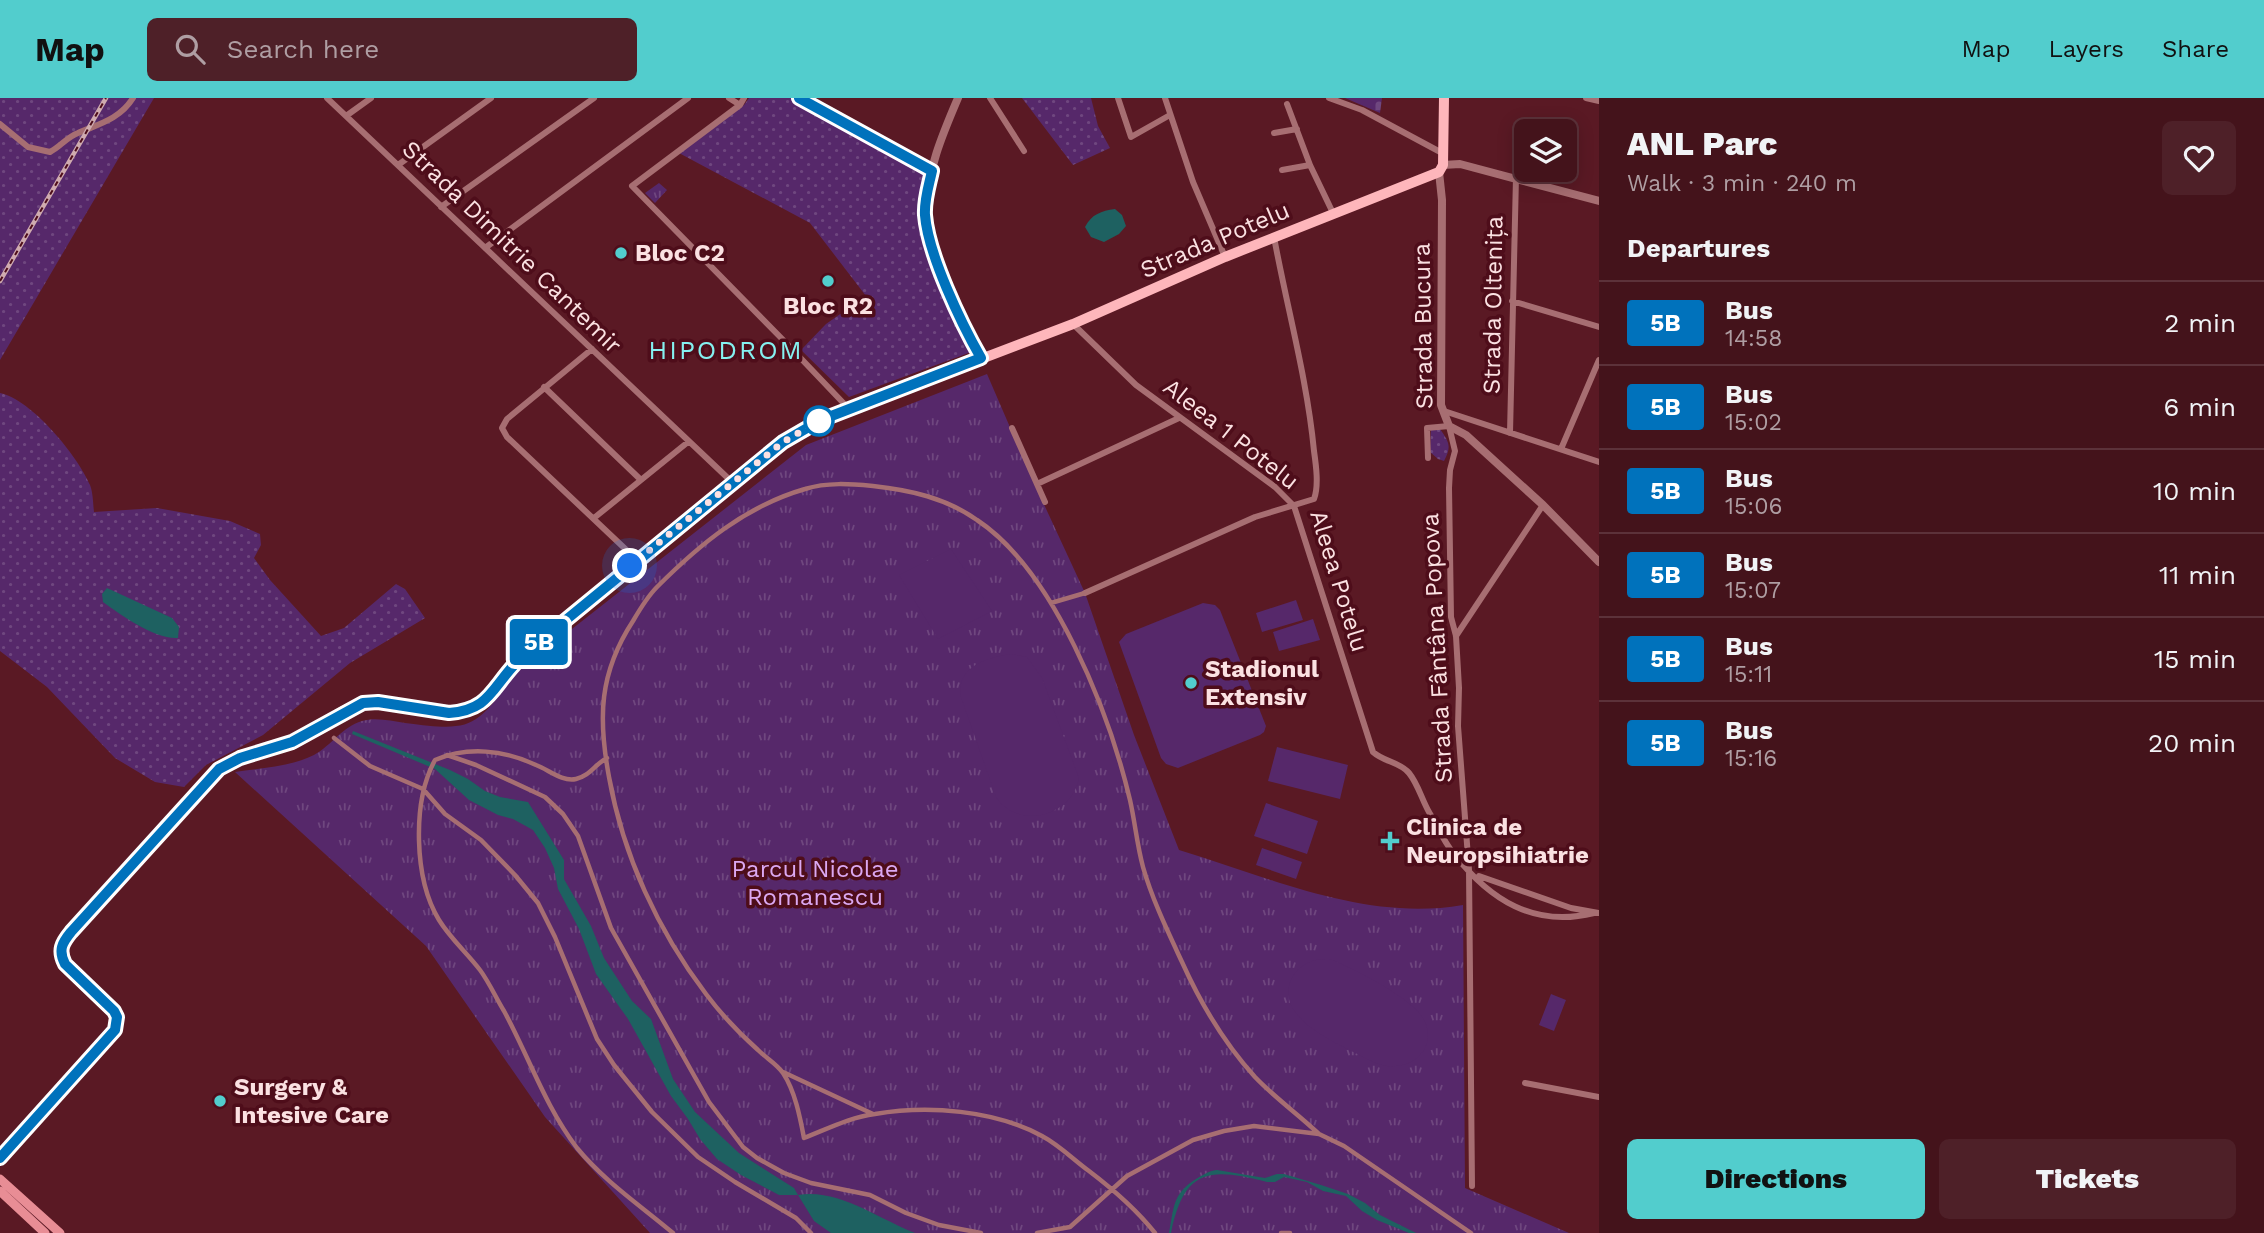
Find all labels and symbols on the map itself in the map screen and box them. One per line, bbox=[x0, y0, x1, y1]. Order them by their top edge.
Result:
street label: Strada Dimitrie Cantemir bbox=[397, 135, 627, 359]
street label: Strada Potelu bbox=[1136, 196, 1294, 284]
street label: Strada Oltenița bbox=[1477, 216, 1509, 394]
place label: Bloc C2 bbox=[635, 239, 725, 267]
street label: Strada Bucura bbox=[1408, 243, 1438, 409]
marker: Bloc C2 bbox=[613, 245, 629, 261]
marker: Bloc R2 bbox=[820, 273, 836, 289]
place label: Bloc R2 bbox=[783, 292, 873, 320]
district label: HIPODROM bbox=[648, 335, 804, 365]
street label: Aleea 1 Potelu bbox=[1158, 373, 1304, 495]
unlabelled marker bbox=[804, 406, 834, 436]
street label: Aleea Potelu bbox=[1304, 507, 1374, 655]
street label: Strada Fântâna Popova bbox=[1416, 512, 1458, 784]
your location bbox=[612, 548, 647, 583]
line badge: 5B bbox=[508, 619, 570, 665]
place label: Stadionul Extensiv bbox=[1205, 655, 1319, 711]
marker: Stadionul Extensiv bbox=[1183, 675, 1199, 691]
place label: Clinica de Neuropsihiatrie bbox=[1406, 813, 1589, 869]
marker: Clinica de Neuropsihiatrie bbox=[1380, 831, 1400, 851]
park label: Parcul Nicolae Romanescu bbox=[731, 855, 899, 911]
place label: Surgery & Intesive Care bbox=[234, 1073, 389, 1129]
marker: Surgery & Intesive Care bbox=[212, 1093, 228, 1109]

